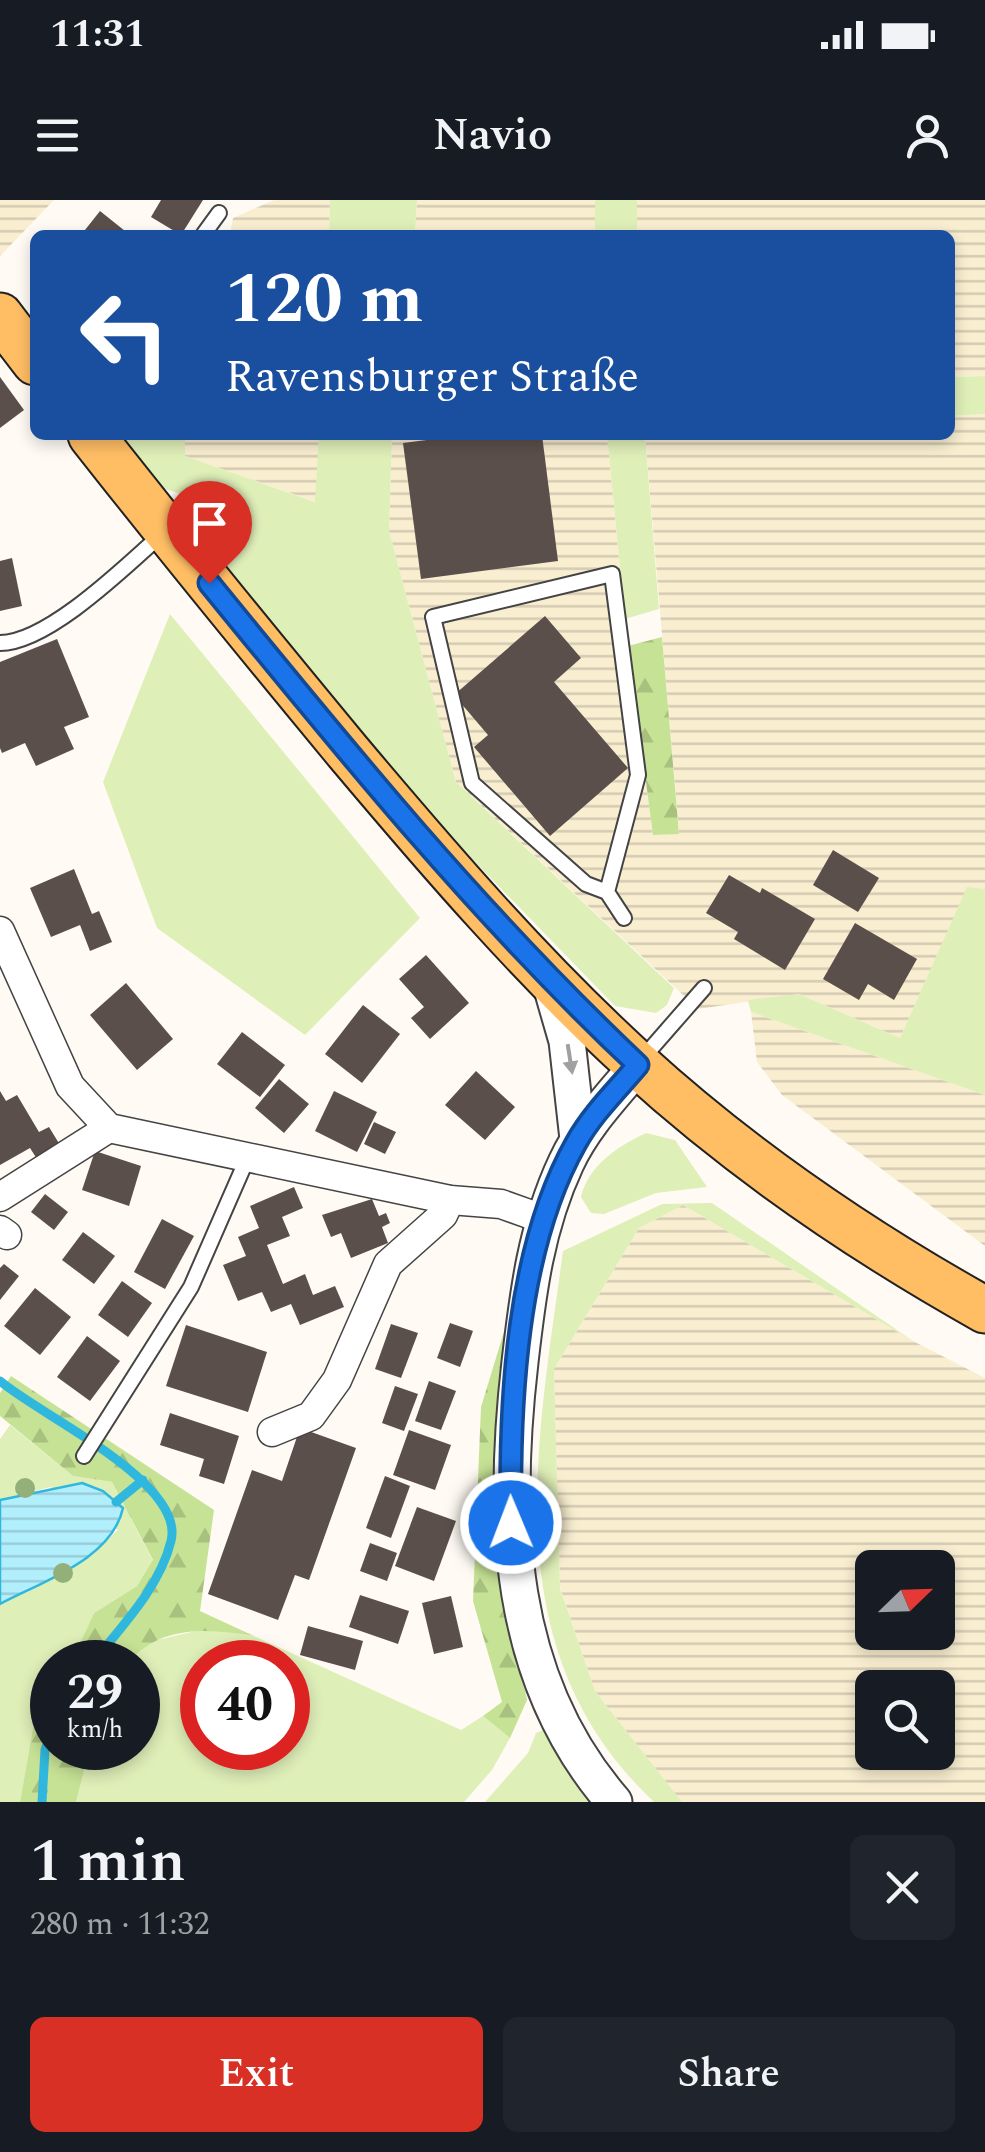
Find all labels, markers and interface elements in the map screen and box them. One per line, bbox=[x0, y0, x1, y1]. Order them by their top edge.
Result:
text: 11:31 bbox=[50, 6, 145, 64]
text: Navio bbox=[433, 101, 552, 170]
icon: menu bbox=[30, 108, 85, 163]
icon: person bbox=[900, 108, 955, 163]
text: 120 m bbox=[225, 247, 423, 353]
icon: left bbox=[60, 270, 190, 400]
text: Ravensburger Straße bbox=[225, 343, 639, 412]
pin bbox=[167, 481, 252, 584]
icon: arrive bbox=[182, 496, 237, 551]
one-way arrow bbox=[563, 1044, 579, 1076]
position arrow bbox=[459, 1471, 563, 1575]
north arrow bbox=[855, 1550, 955, 1650]
map controls bbox=[855, 1550, 955, 1770]
speed limit sign: 40 bbox=[180, 1640, 310, 1770]
text: 29 bbox=[67, 1655, 123, 1731]
button: search bbox=[855, 1670, 955, 1770]
text: km/h bbox=[67, 1711, 123, 1749]
text: 1 min bbox=[30, 1816, 186, 1908]
button: close bbox=[850, 1835, 955, 1940]
text: 280 m · 11:32 bbox=[30, 1900, 210, 1949]
button: Exit bbox=[30, 2017, 483, 2132]
button: Share bbox=[503, 2017, 955, 2132]

